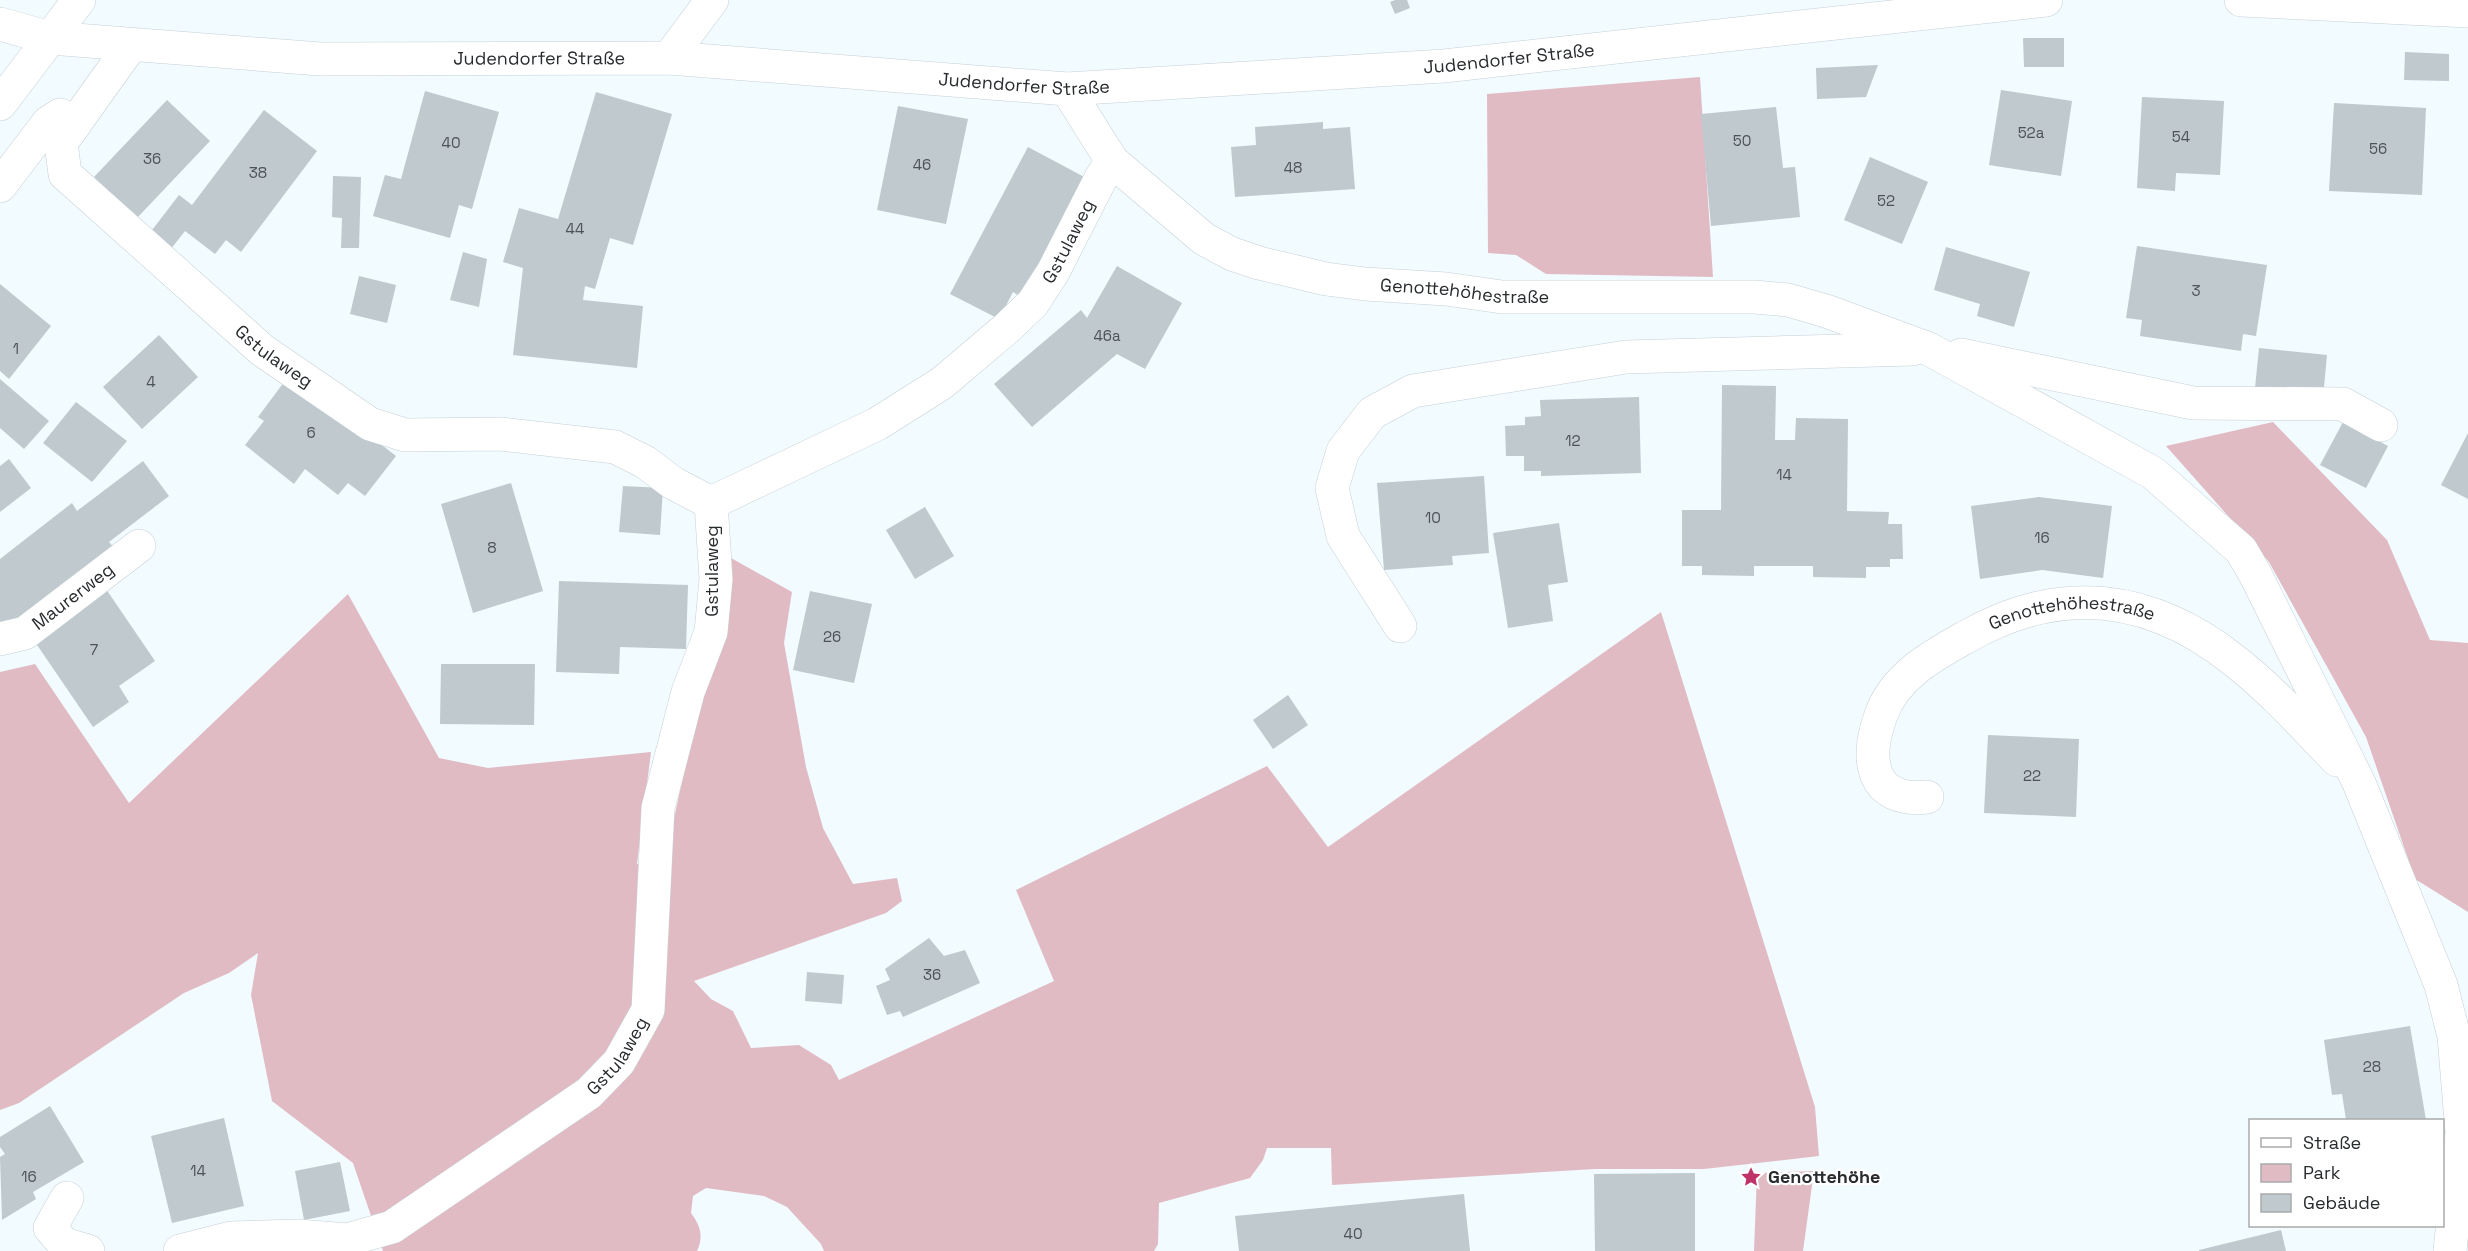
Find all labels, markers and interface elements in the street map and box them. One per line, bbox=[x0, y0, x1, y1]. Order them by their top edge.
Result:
street label: Judendorfer Straße bbox=[1423, 38, 1596, 78]
street label: Judendorfer Straße bbox=[453, 46, 625, 70]
street label: Judendorfer Straße bbox=[938, 67, 1111, 100]
house number: 52a bbox=[2018, 123, 2045, 142]
house number: 54 bbox=[2172, 127, 2190, 146]
house number: 50 bbox=[1733, 131, 1751, 150]
house number: 40 bbox=[442, 133, 461, 152]
house number: 56 bbox=[2369, 139, 2387, 158]
house number: 36 bbox=[143, 149, 161, 168]
house number: 46 bbox=[913, 155, 931, 174]
house number: 48 bbox=[1284, 158, 1302, 177]
house number: 38 bbox=[249, 163, 267, 182]
house number: 52 bbox=[1877, 191, 1895, 210]
street label: Gstulaweg bbox=[1037, 195, 1099, 288]
house number: 44 bbox=[566, 219, 584, 238]
street label: Genottehöhestraße bbox=[1379, 273, 1549, 308]
house number: 3 bbox=[2191, 281, 2201, 300]
street label: Gstulaweg bbox=[230, 319, 317, 392]
house number: 46a bbox=[1093, 326, 1121, 345]
house number: 1 bbox=[13, 339, 19, 358]
house number: 4 bbox=[146, 372, 156, 391]
house number: 6 bbox=[306, 423, 316, 442]
house number: 12 bbox=[1565, 431, 1581, 450]
house number: 14 bbox=[1776, 465, 1792, 484]
house number: 10 bbox=[1425, 508, 1441, 527]
street label: Gstulaweg bbox=[700, 525, 723, 617]
house number: 16 bbox=[2034, 528, 2050, 547]
house number: 8 bbox=[487, 538, 497, 557]
street label: Maurerweg bbox=[27, 557, 118, 635]
street label: Genottehöhestraße bbox=[1985, 591, 2158, 635]
house number: 26 bbox=[823, 627, 841, 646]
house number: 7 bbox=[90, 640, 98, 659]
house number: 22 bbox=[2023, 766, 2041, 785]
house number: 36 bbox=[923, 965, 941, 984]
street label: Gstulaweg bbox=[581, 1013, 653, 1100]
house number: 28 bbox=[2363, 1057, 2381, 1076]
legend bbox=[2249, 1119, 2444, 1227]
text: Straße bbox=[2303, 1131, 2361, 1154]
house number: 14 bbox=[190, 1161, 206, 1180]
text: Park bbox=[2303, 1161, 2341, 1184]
place icon: Genottehöhe bbox=[1739, 1165, 1763, 1189]
place label: Genottehöhe bbox=[1768, 1165, 1880, 1188]
house number: 16 bbox=[21, 1167, 37, 1186]
text: Gebäude bbox=[2303, 1191, 2381, 1214]
house number: 40 bbox=[1344, 1224, 1363, 1243]

